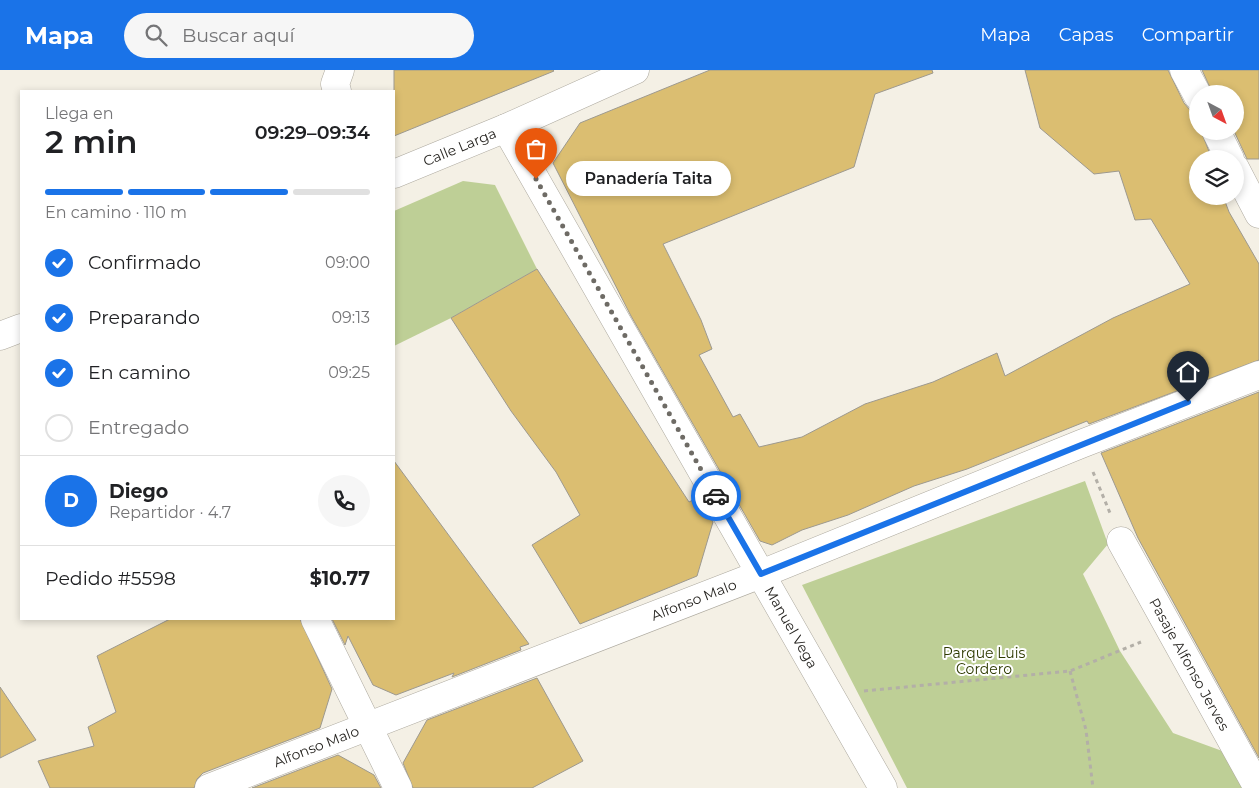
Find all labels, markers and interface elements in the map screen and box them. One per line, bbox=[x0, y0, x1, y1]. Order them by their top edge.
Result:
search box bbox=[124, 13, 474, 58]
text: Mapa bbox=[25, 21, 94, 50]
icon: search bbox=[142, 21, 170, 49]
text: Buscar aquí bbox=[182, 24, 295, 47]
text: Mapa bbox=[980, 24, 1031, 46]
text: Capas bbox=[1059, 24, 1114, 46]
text: Compartir bbox=[1142, 24, 1234, 46]
north arrow bbox=[1189, 85, 1244, 140]
map controls bbox=[1189, 85, 1244, 205]
text: Llega en bbox=[45, 104, 113, 123]
text: 09:29–09:34 bbox=[255, 121, 370, 144]
text: 2 min bbox=[45, 122, 137, 161]
street label: Calle Larga bbox=[420, 124, 499, 170]
pin bbox=[515, 128, 557, 179]
icon: bag bbox=[522, 135, 550, 163]
button: layers bbox=[1189, 150, 1244, 205]
callout: Panadería Taita bbox=[566, 162, 731, 196]
text: Panadería Taita bbox=[585, 169, 712, 188]
text: En camino · 110 m bbox=[45, 203, 187, 222]
icon: check bbox=[45, 249, 73, 277]
text: Confirmado bbox=[88, 251, 201, 274]
text: 09:00 bbox=[325, 253, 370, 272]
icon: check bbox=[45, 304, 73, 332]
text: Preparando bbox=[88, 306, 200, 329]
text: 09:13 bbox=[331, 308, 370, 327]
pin bbox=[1167, 351, 1209, 402]
icon: home bbox=[1174, 358, 1202, 386]
icon: check bbox=[45, 359, 73, 387]
text: En camino bbox=[88, 361, 190, 384]
text: 09:25 bbox=[328, 363, 370, 382]
text: Entregado bbox=[88, 416, 189, 439]
courier bbox=[691, 471, 741, 521]
button: phone bbox=[318, 475, 370, 527]
text: Diego bbox=[109, 480, 168, 503]
icon: car bbox=[702, 482, 730, 510]
text: D bbox=[63, 489, 79, 512]
text: Repartidor · 4.7 bbox=[109, 503, 231, 522]
text: Pedido #5598 bbox=[45, 567, 176, 590]
text: $10.77 bbox=[310, 567, 370, 590]
street label: Alfonso Malo bbox=[649, 575, 739, 625]
street label: Manuel Vega bbox=[761, 583, 822, 672]
street label: Pasaje Alfonso Jerves bbox=[1145, 595, 1234, 734]
park label: Parque Luis Cordero bbox=[943, 644, 1026, 678]
street label: Alfonso Malo bbox=[271, 722, 362, 771]

